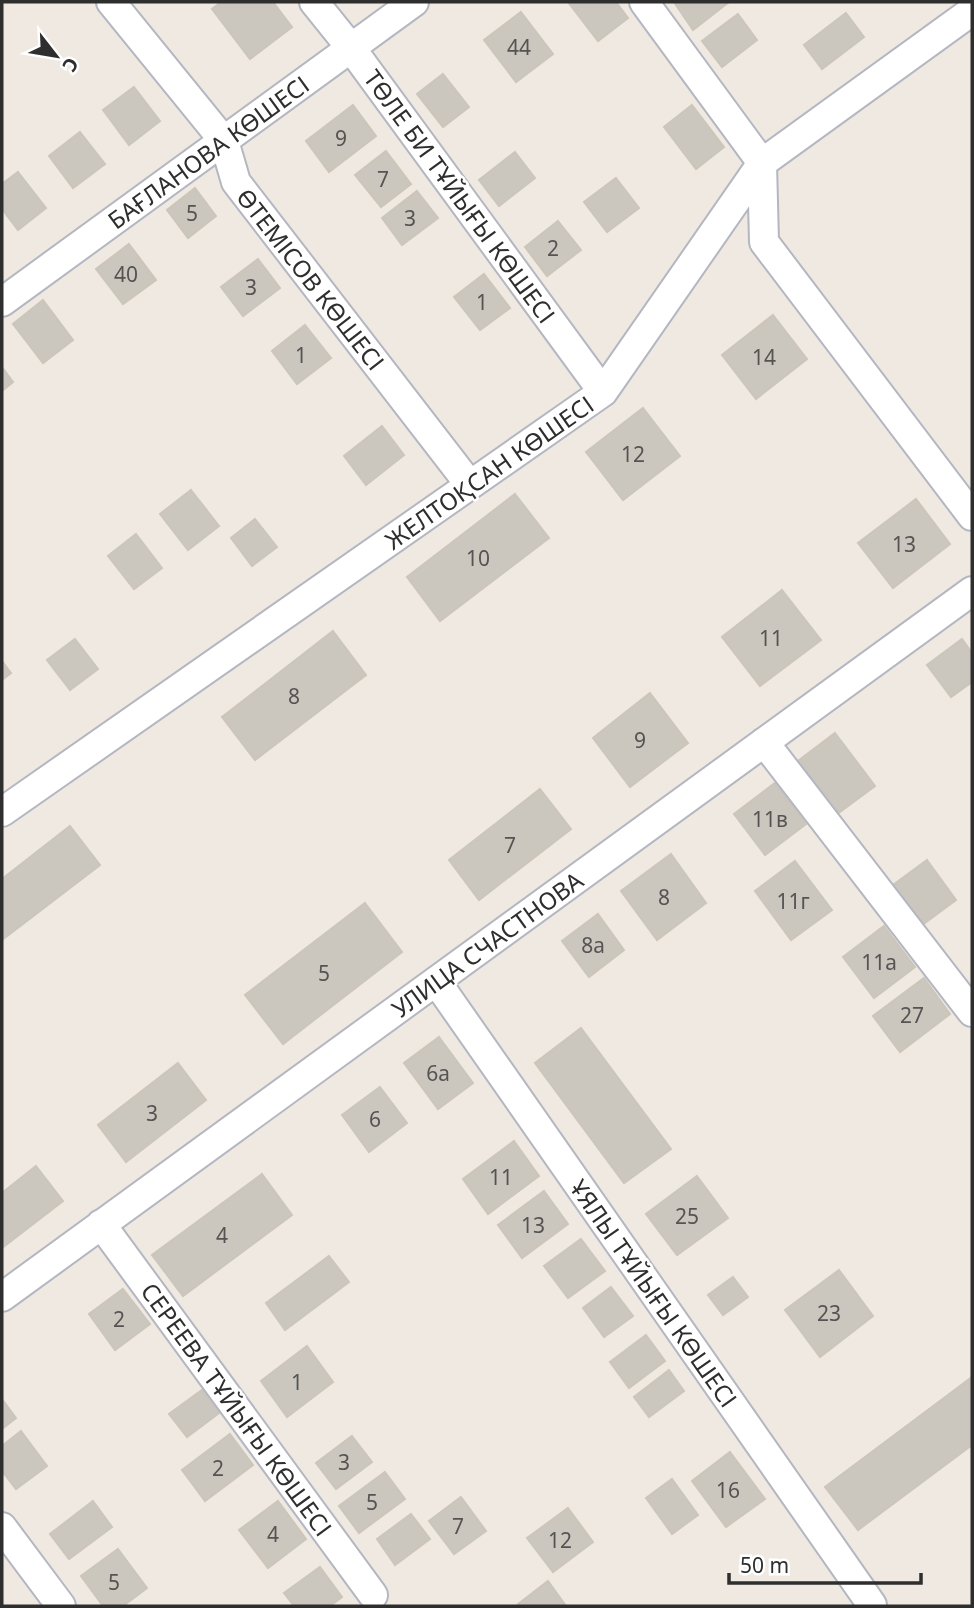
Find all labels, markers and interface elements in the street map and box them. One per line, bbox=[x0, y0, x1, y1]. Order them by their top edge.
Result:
north arrow bbox=[21, 21, 91, 91]
house number: 44 bbox=[507, 33, 531, 61]
text: С bbox=[56, 53, 85, 77]
street label: ТӨЛЕ БИ ТҰЙЫҒЫ КӨШЕСІ bbox=[357, 63, 563, 329]
street label: БАҒЛАНОВА КӨШЕСІ bbox=[101, 68, 315, 236]
house number: 9 bbox=[335, 124, 347, 152]
house number: 7 bbox=[377, 165, 389, 193]
street label: ӨТЕМІСОВ КӨШЕСІ bbox=[230, 181, 392, 377]
house number: 5 bbox=[186, 199, 198, 227]
house number: 3 bbox=[404, 204, 416, 232]
house number: 2 bbox=[547, 234, 559, 262]
house number: 40 bbox=[114, 260, 138, 288]
house number: 3 bbox=[245, 273, 257, 301]
house number: 1 bbox=[476, 288, 488, 316]
house number: 1 bbox=[295, 341, 307, 369]
house number: 14 bbox=[752, 343, 776, 371]
street label: ЖЕЛТОҚСАН КӨШЕСІ bbox=[378, 388, 600, 556]
house number: 12 bbox=[621, 440, 645, 468]
house number: 13 bbox=[892, 530, 916, 558]
house number: 10 bbox=[466, 544, 490, 572]
house number: 11 bbox=[759, 624, 783, 652]
house number: 8 bbox=[288, 682, 300, 710]
house number: 9 bbox=[634, 726, 646, 754]
house number: 11в bbox=[752, 805, 788, 833]
house number: 7 bbox=[504, 831, 516, 859]
street label: УЛИЦА СЧАСТНОВА bbox=[385, 863, 590, 1025]
house number: 8 bbox=[658, 883, 670, 911]
house number: 11г bbox=[776, 887, 810, 915]
house number: 8а bbox=[581, 931, 605, 959]
house number: 11а bbox=[861, 948, 897, 976]
house number: 5 bbox=[318, 959, 330, 987]
house number: 27 bbox=[900, 1001, 924, 1029]
house number: 6а bbox=[426, 1059, 450, 1087]
house number: 3 bbox=[146, 1099, 158, 1127]
house number: 6 bbox=[369, 1105, 381, 1133]
house number: 11 bbox=[489, 1163, 513, 1191]
street label: ҰЯЛЫ ТҰЙЫҒЫ КӨШЕСІ bbox=[563, 1173, 745, 1413]
house number: 25 bbox=[675, 1202, 699, 1230]
house number: 13 bbox=[521, 1211, 545, 1239]
house number: 4 bbox=[216, 1221, 228, 1249]
street label: СЕРЕЕВА ТҰЙЫҒЫ КӨШЕСІ bbox=[134, 1276, 340, 1542]
house number: 23 bbox=[817, 1299, 841, 1327]
house number: 2 bbox=[113, 1305, 125, 1333]
house number: 1 bbox=[291, 1368, 303, 1396]
house number: 3 bbox=[338, 1448, 350, 1476]
house number: 2 bbox=[212, 1454, 224, 1482]
house number: 16 bbox=[716, 1476, 740, 1504]
house number: 5 bbox=[366, 1488, 378, 1516]
house number: 7 bbox=[452, 1512, 464, 1540]
house number: 4 bbox=[267, 1520, 279, 1548]
house number: 12 bbox=[548, 1526, 572, 1554]
scale bar bbox=[729, 1542, 922, 1586]
text: 50 m bbox=[740, 1551, 789, 1579]
house number: 5 bbox=[108, 1568, 120, 1596]

